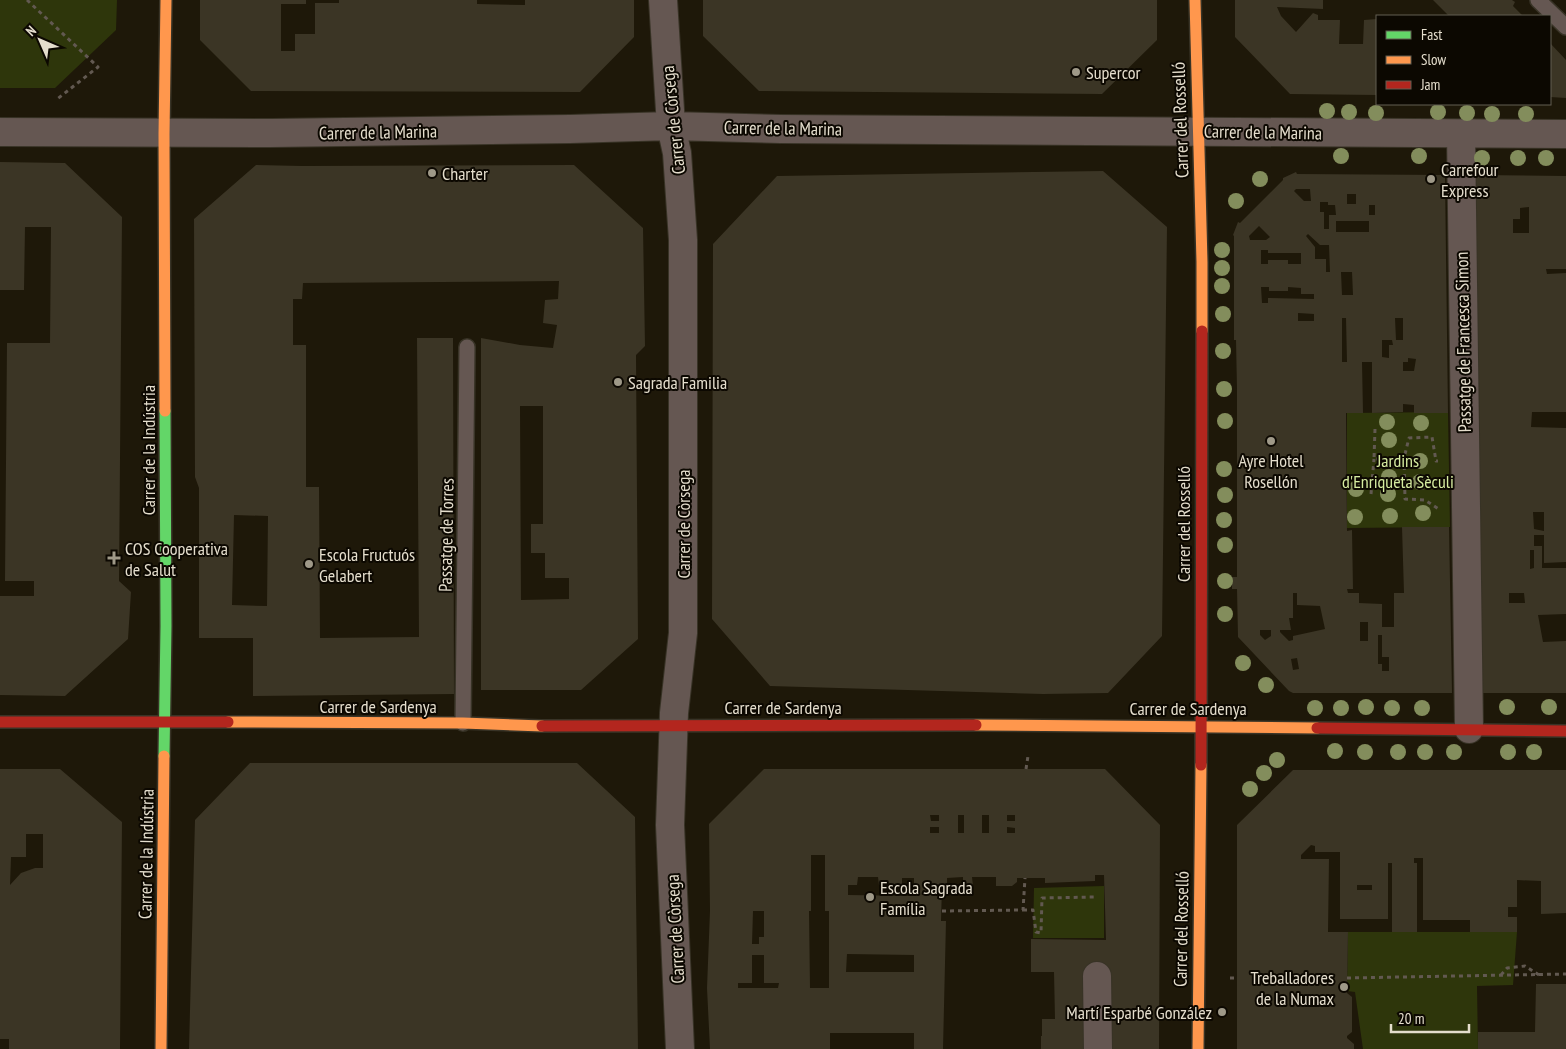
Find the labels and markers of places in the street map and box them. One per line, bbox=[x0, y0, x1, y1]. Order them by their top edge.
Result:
place label: Supercor bbox=[1086, 61, 1141, 84]
marker: Supercor bbox=[1070, 66, 1082, 78]
place label: Carrefour Express bbox=[1441, 158, 1499, 202]
place label: Charter bbox=[442, 162, 488, 185]
marker: Charter bbox=[426, 167, 438, 179]
marker: Carrefour Express bbox=[1425, 173, 1437, 185]
place label: Sagrada Familia bbox=[628, 371, 727, 394]
marker: Sagrada Familia bbox=[612, 376, 624, 388]
marker: Ayre Hotel Rosellón bbox=[1265, 435, 1277, 447]
place label: Ayre Hotel Rosellón bbox=[1239, 449, 1304, 493]
place label: COS Cooperativa de Salut bbox=[125, 537, 228, 581]
place label: Escola Fructuós Gelabert bbox=[319, 543, 415, 587]
marker: COS Cooperativa de Salut bbox=[107, 551, 121, 565]
marker: Escola Fructuós Gelabert bbox=[303, 558, 315, 570]
place label: Escola Sagrada Família bbox=[880, 876, 973, 920]
marker: Escola Sagrada Família bbox=[864, 891, 876, 903]
place label: Treballadores de la Numax bbox=[1250, 966, 1335, 1010]
marker: Treballadores de la Numax bbox=[1338, 981, 1350, 993]
place label: Martí Esparbé González bbox=[1066, 1001, 1212, 1024]
marker: Martí Esparbé González bbox=[1216, 1006, 1228, 1018]

